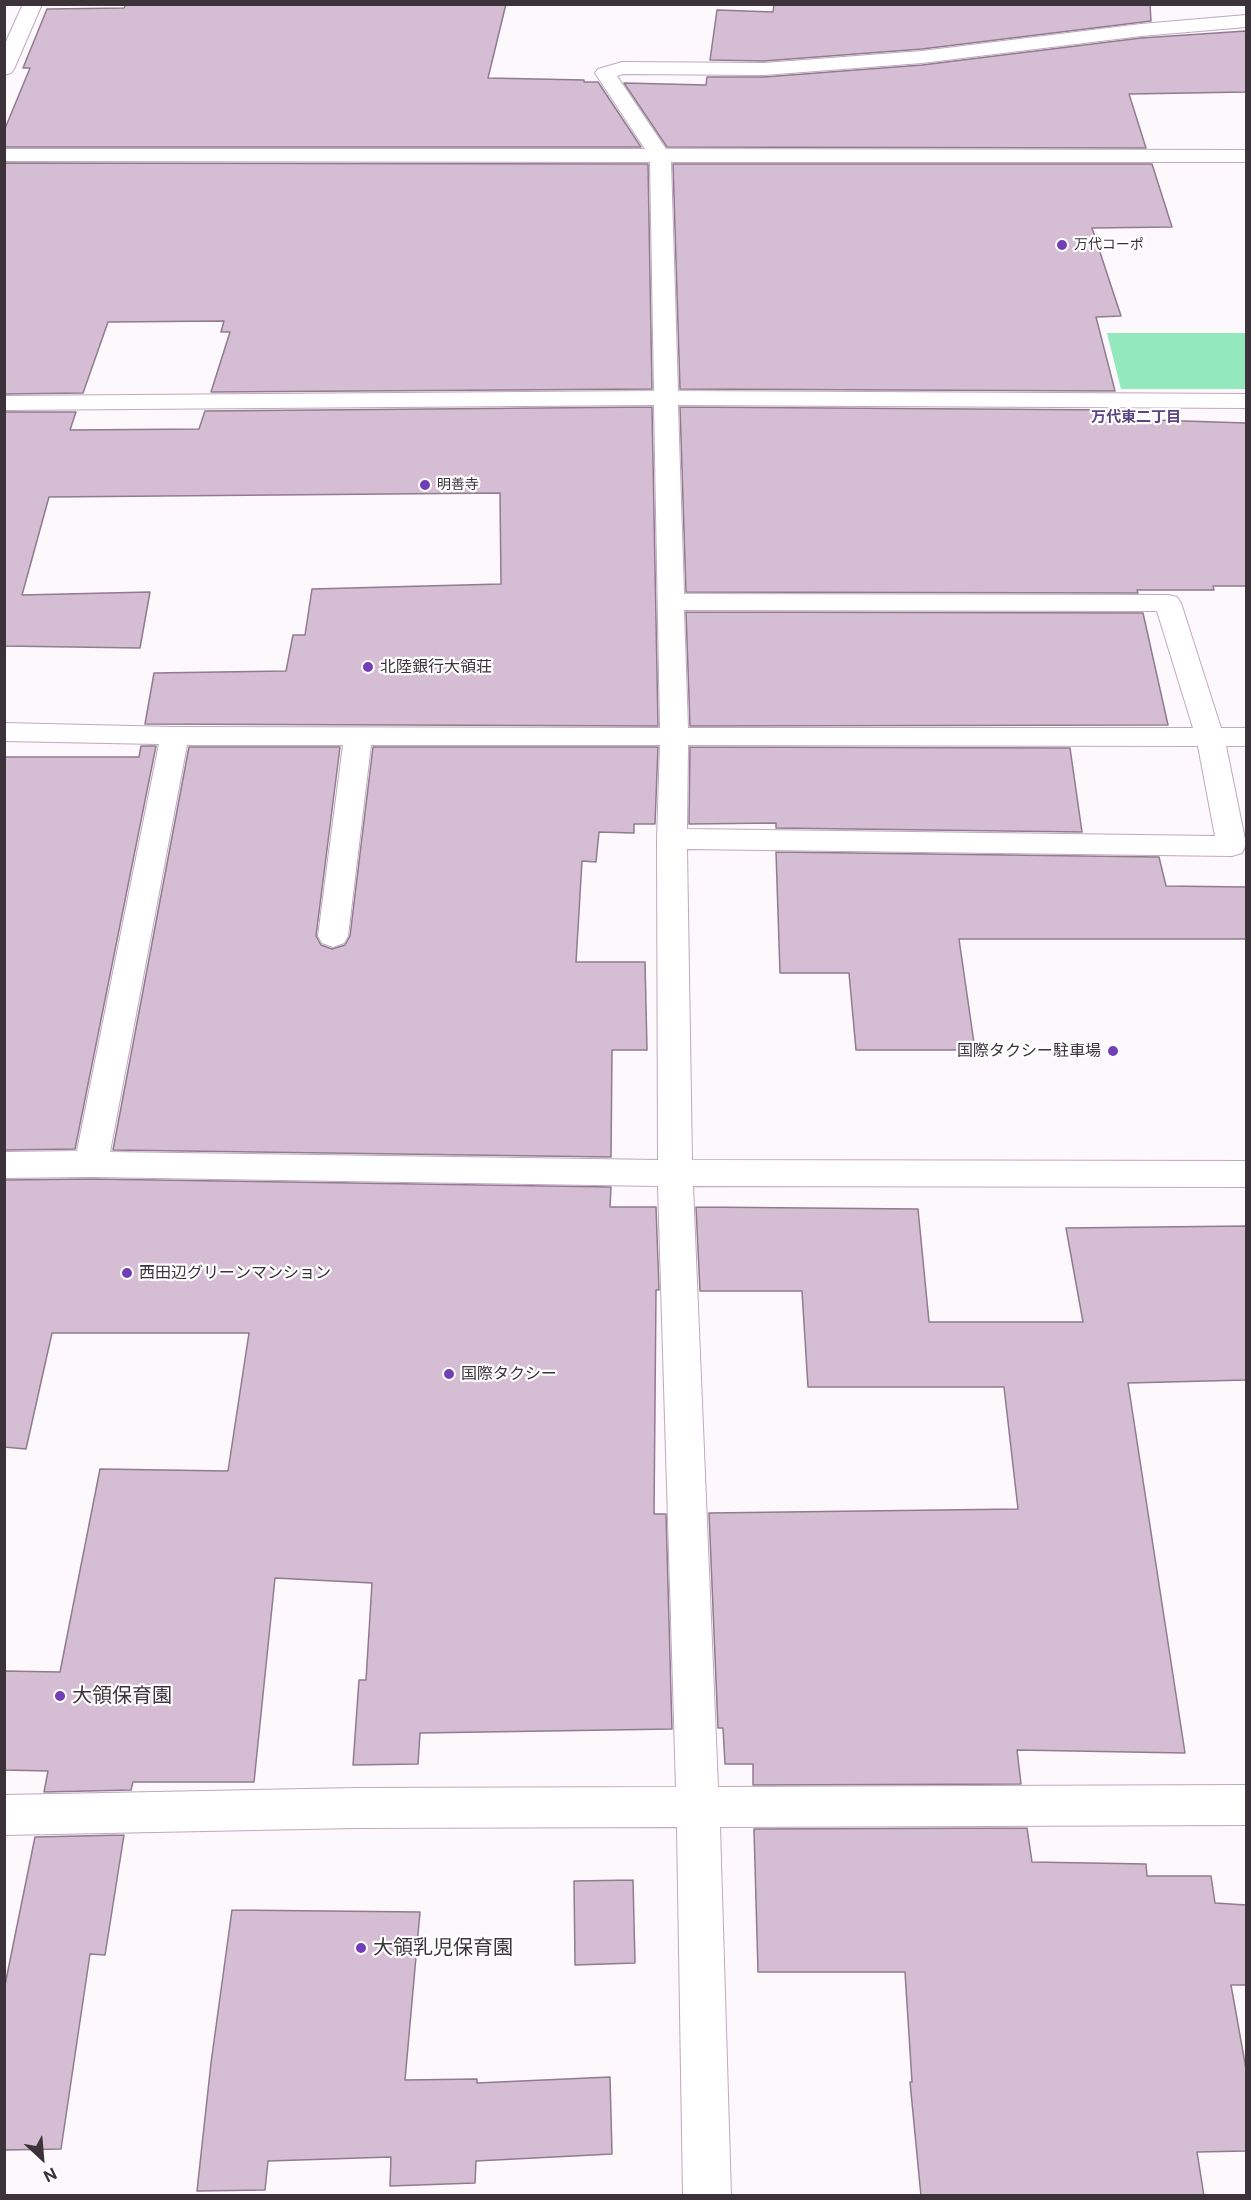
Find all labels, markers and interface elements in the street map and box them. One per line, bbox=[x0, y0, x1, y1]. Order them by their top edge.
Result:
place label: 万代コーポ bbox=[1074, 237, 1144, 253]
marker: 万代コーポ bbox=[1055, 238, 1069, 252]
district label: 万代東二丁目 bbox=[1091, 408, 1181, 426]
place label: 明善寺 bbox=[437, 477, 479, 493]
marker: 明善寺 bbox=[418, 478, 432, 492]
place label: 北陸銀行大領荘 bbox=[380, 657, 492, 677]
marker: 北陸銀行大領荘 bbox=[361, 660, 375, 674]
place label: 国際タクシー駐車場 bbox=[957, 1041, 1101, 1061]
marker: 国際タクシー駐車場 bbox=[1106, 1044, 1120, 1058]
place label: 西田辺グリーンマンション bbox=[139, 1263, 331, 1283]
marker: 西田辺グリーンマンション bbox=[120, 1266, 134, 1280]
place label: 国際タクシー bbox=[461, 1364, 557, 1384]
marker: 国際タクシー bbox=[442, 1367, 456, 1381]
place label: 大領保育園 bbox=[72, 1684, 172, 1708]
marker: 大領保育園 bbox=[53, 1689, 67, 1703]
place label: 大領乳児保育園 bbox=[373, 1936, 513, 1960]
marker: 大領乳児保育園 bbox=[354, 1941, 368, 1955]
north arrow bbox=[12, 2128, 72, 2188]
text: N bbox=[40, 2163, 60, 2186]

